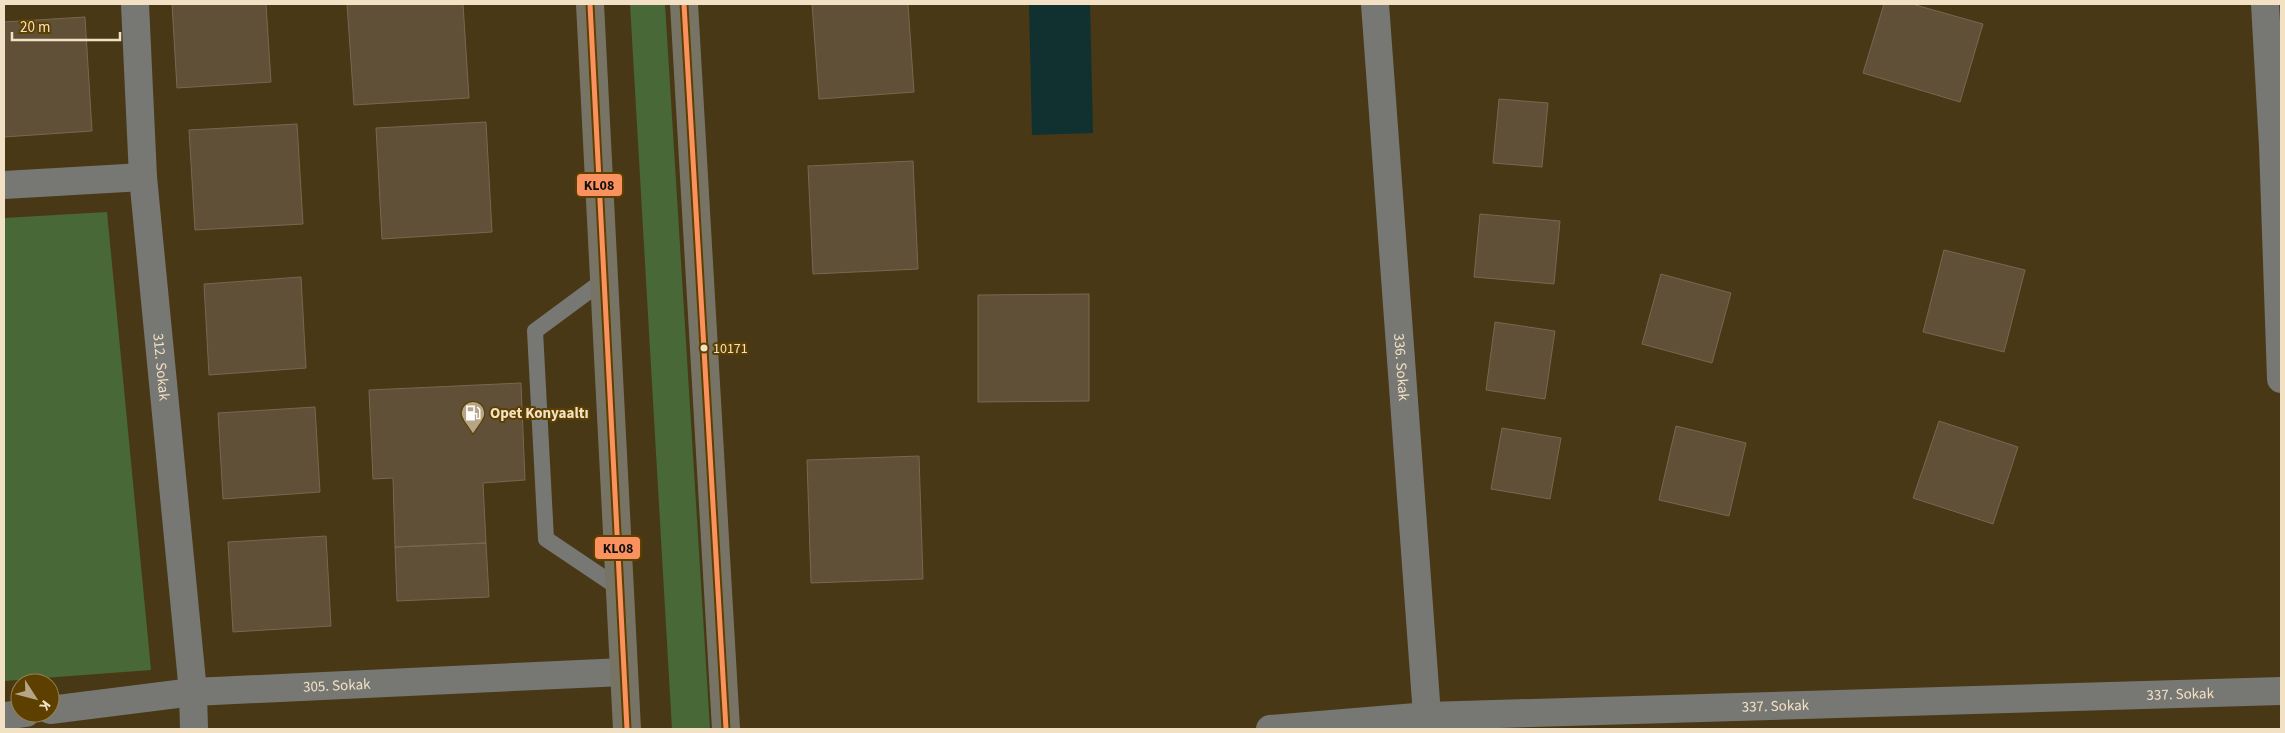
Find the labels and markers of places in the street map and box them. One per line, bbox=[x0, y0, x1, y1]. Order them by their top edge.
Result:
place label: 10171 bbox=[713, 339, 748, 359]
marker: 10171 bbox=[699, 343, 709, 353]
fuel station icon: Opet Konyaaltı bbox=[460, 400, 486, 434]
place label: Opet Konyaaltı bbox=[490, 403, 589, 424]

